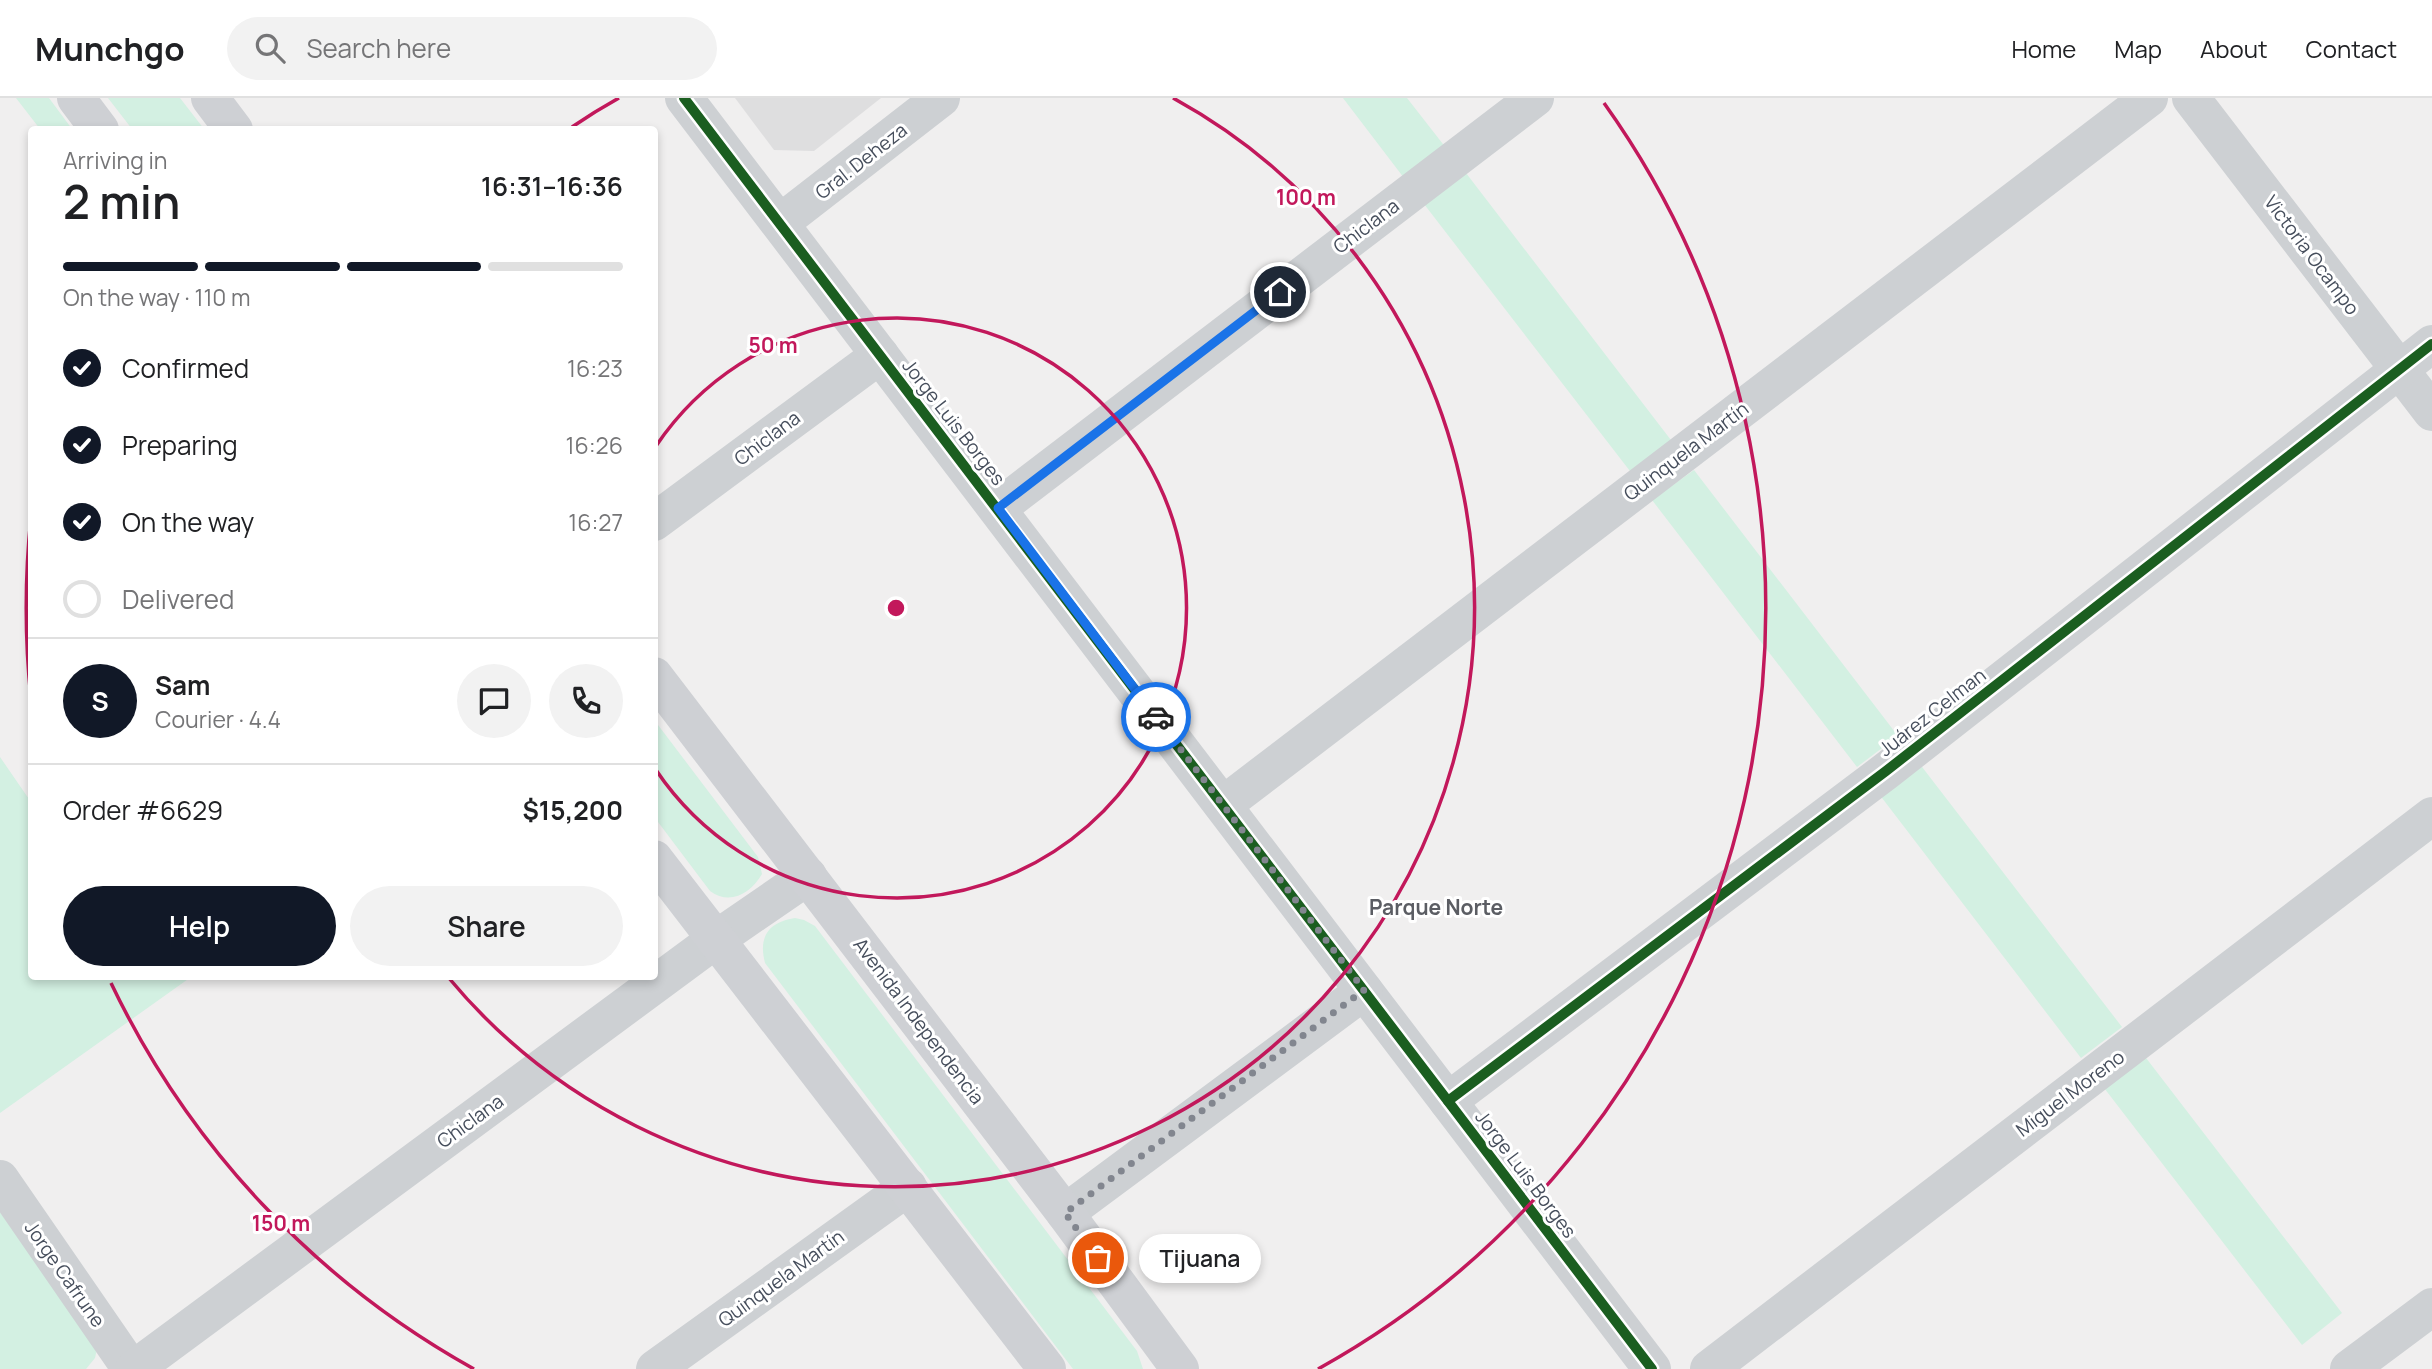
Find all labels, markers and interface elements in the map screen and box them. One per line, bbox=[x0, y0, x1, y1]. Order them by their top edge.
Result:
search box bbox=[227, 17, 717, 80]
text: Munchgo bbox=[35, 26, 185, 71]
icon: search bbox=[251, 29, 289, 67]
text: Search here bbox=[307, 30, 451, 66]
text: Home bbox=[2011, 32, 2076, 65]
text: Map bbox=[2114, 32, 2162, 65]
text: About bbox=[2200, 32, 2268, 65]
text: Contact bbox=[2306, 32, 2397, 65]
street label: Gral. Deheza bbox=[810, 117, 912, 205]
text: Arriving in bbox=[63, 144, 168, 176]
text: 16:31–16:36 bbox=[481, 168, 623, 204]
text: 2 min bbox=[63, 170, 180, 233]
text: 100 m bbox=[1276, 183, 1336, 211]
street label: Victoria Ocampo bbox=[2258, 190, 2366, 320]
street label: Chiclana bbox=[1328, 193, 1404, 259]
pin bbox=[1250, 262, 1310, 322]
icon: home bbox=[1261, 273, 1299, 311]
text: On the way · 110 m bbox=[63, 281, 250, 313]
text: 50 m bbox=[748, 331, 798, 359]
icon: check bbox=[63, 349, 101, 387]
text: Confirmed bbox=[122, 350, 249, 386]
text: 16:23 bbox=[567, 352, 623, 384]
street label: Jorge Luis Borges bbox=[896, 353, 1012, 491]
street label: Quinquela Martín bbox=[1618, 396, 1754, 506]
street label: Chiclana bbox=[729, 405, 805, 471]
icon: check bbox=[63, 426, 101, 464]
text: Preparing bbox=[122, 427, 238, 463]
text: 16:26 bbox=[566, 429, 623, 461]
icon: check bbox=[63, 503, 101, 541]
text: On the way bbox=[122, 504, 254, 540]
text: 16:27 bbox=[568, 506, 623, 538]
text: Delivered bbox=[122, 581, 234, 617]
centre of rings bbox=[884, 596, 908, 620]
street label: Juárez Celman bbox=[1873, 662, 1991, 762]
button: chat bbox=[457, 664, 531, 738]
button: phone bbox=[549, 664, 623, 738]
text: Sam bbox=[155, 667, 210, 703]
courier bbox=[1121, 682, 1191, 752]
text: S bbox=[91, 683, 109, 719]
icon: car bbox=[1137, 698, 1175, 736]
text: Courier · 4.4 bbox=[155, 703, 281, 735]
text: Order #6629 bbox=[63, 792, 223, 828]
text: $15,200 bbox=[522, 792, 623, 828]
button: Help bbox=[63, 886, 336, 966]
button: Share bbox=[350, 886, 623, 966]
district label: Parque Norte bbox=[1369, 893, 1503, 921]
street label: Avenida Independencia bbox=[848, 932, 990, 1110]
street label: Miguel Moreno bbox=[2010, 1044, 2130, 1142]
street label: Chiclana bbox=[431, 1088, 509, 1154]
street label: Jorge Luis Borges bbox=[1469, 1105, 1583, 1243]
text: 150 m bbox=[252, 1209, 310, 1237]
street label: Jorge Cafrune bbox=[19, 1216, 111, 1332]
street label: Quinquela Martín bbox=[713, 1223, 849, 1333]
pin bbox=[1068, 1228, 1128, 1288]
callout: Tijuana bbox=[1140, 1234, 1262, 1282]
icon: bag bbox=[1079, 1239, 1117, 1277]
text: Tijuana bbox=[1160, 1242, 1240, 1274]

